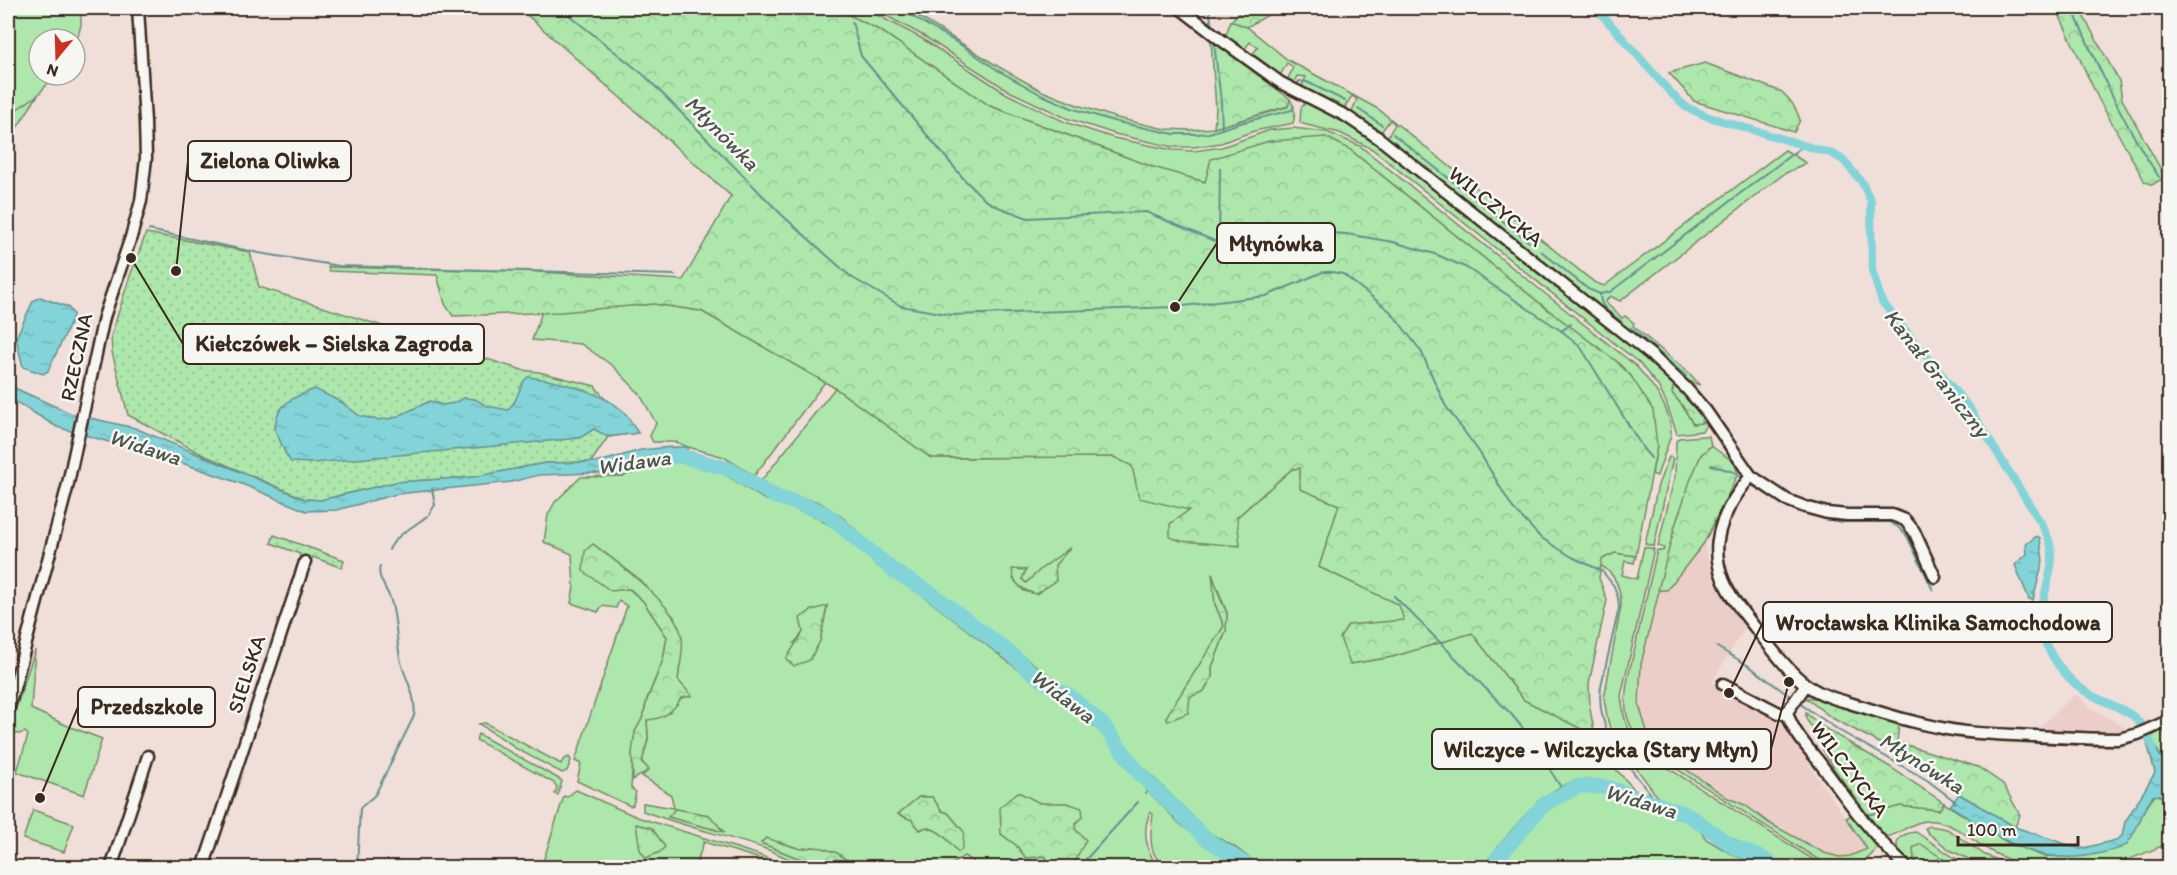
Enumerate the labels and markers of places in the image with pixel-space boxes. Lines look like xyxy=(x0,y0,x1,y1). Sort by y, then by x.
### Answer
callout: Zielona Oliwka xyxy=(188,141,351,181)
callout: Młynówka xyxy=(1217,223,1335,263)
callout: Kiełczówek – Sielska Zagroda xyxy=(183,324,484,364)
callout: Wrocławska Klinika Samochodowa xyxy=(1763,602,2112,642)
callout: Przedszkole xyxy=(78,687,215,727)
callout: Wilczyce - Wilczycka (Stary Młyn) xyxy=(1432,729,1771,769)

